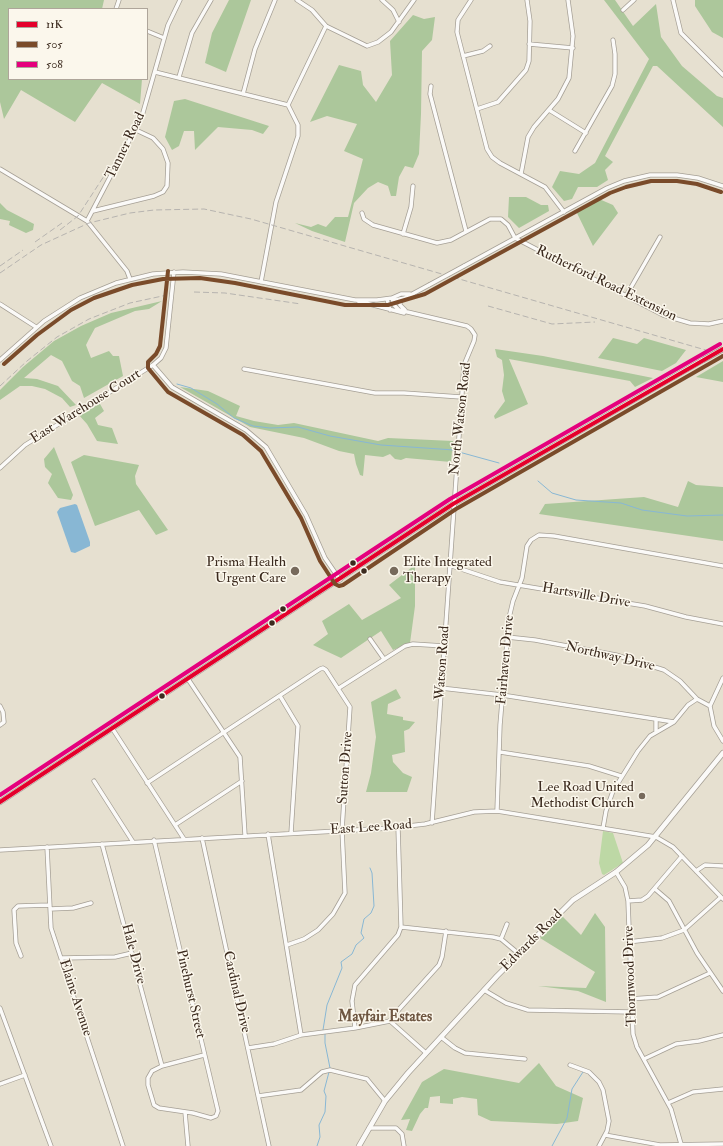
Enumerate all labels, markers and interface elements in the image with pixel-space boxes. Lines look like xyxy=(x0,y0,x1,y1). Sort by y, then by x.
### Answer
legend xyxy=(8,8,148,80)
text: 11K xyxy=(46,17,63,32)
text: 505 xyxy=(46,37,63,52)
text: 508 xyxy=(46,57,63,72)
street label: Tanner Road xyxy=(103,110,149,182)
street label: Rutherford Road Extension xyxy=(533,243,679,325)
street label: North Watson Road xyxy=(447,362,475,476)
street label: East Warehouse Court xyxy=(28,366,144,448)
place label: Prisma Health Urgent Care xyxy=(206,555,286,588)
place label: Elite Integrated Therapy xyxy=(403,555,492,588)
unlabelled marker xyxy=(348,558,358,568)
marker: Prisma Health Urgent Care xyxy=(289,565,301,577)
marker: Elite Integrated Therapy xyxy=(388,565,400,577)
unlabelled marker xyxy=(359,566,369,576)
street label: Hartsville Drive xyxy=(540,580,632,612)
unlabelled marker xyxy=(278,604,288,614)
street label: Fairhaven Drive xyxy=(494,614,518,706)
unlabelled marker xyxy=(267,618,277,628)
street label: Watson Road xyxy=(432,625,454,701)
street label: Northway Drive xyxy=(564,639,656,675)
unlabelled marker xyxy=(157,691,167,701)
street label: Sutton Drive xyxy=(335,731,357,805)
place label: Lee Road United Methodist Church xyxy=(530,780,634,812)
marker: Lee Road United Methodist Church xyxy=(637,791,647,801)
street label: East Lee Road xyxy=(329,817,413,839)
street label: Edwards Road xyxy=(498,907,566,975)
street label: Hale Drive xyxy=(117,922,149,986)
street label: Thornwood Drive xyxy=(621,925,641,1027)
street label: Pinehurst Street xyxy=(172,948,208,1040)
street label: Cardinal Drive xyxy=(218,950,254,1034)
street label: Elaine Avenue xyxy=(55,958,95,1038)
district label: Mayfair Estates xyxy=(338,1009,432,1027)

